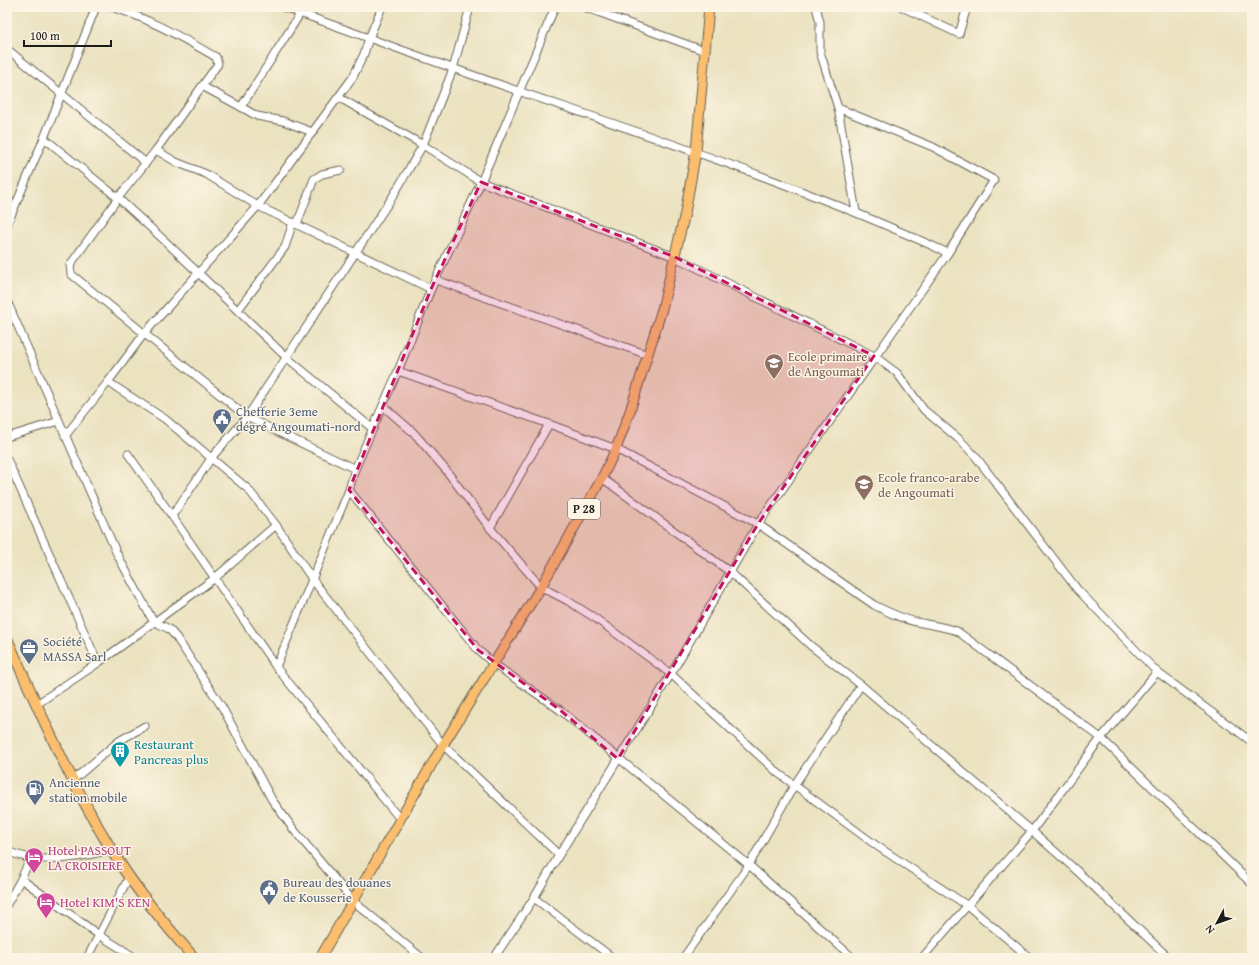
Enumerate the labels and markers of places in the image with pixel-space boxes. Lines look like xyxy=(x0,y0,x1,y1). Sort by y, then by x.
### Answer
place label: Ecole primaire de Angoumati xyxy=(788,347,867,381)
school or university icon: Ecole primaire de Angoumati xyxy=(763,352,785,380)
place label: Chefferie 3eme dégré Angoumati-nord xyxy=(236,402,361,436)
public building icon: Chefferie 3eme dégré Angoumati-nord xyxy=(211,407,233,435)
place label: Ecole franco-arabe de Angoumati xyxy=(878,468,980,502)
school or university icon: Ecole franco-arabe de Angoumati xyxy=(853,473,875,501)
place label: Société MASSA Sarl xyxy=(43,632,107,666)
office icon: Société MASSA Sarl xyxy=(18,637,40,665)
place label: Restaurant Pancreas plus xyxy=(134,735,208,769)
building icon: Restaurant Pancreas plus xyxy=(109,740,131,768)
place label: Ancienne station mobile xyxy=(49,773,127,807)
fuel station icon: Ancienne station mobile xyxy=(24,778,46,806)
place label: Hotel PASSOUT LA CROISIERE xyxy=(48,841,132,875)
hotel icon: Hotel PASSOUT LA CROISIERE xyxy=(23,846,45,874)
place label: Bureau des douanes de Kousserie xyxy=(283,873,391,907)
public building icon: Bureau des douanes de Kousserie xyxy=(258,878,280,906)
hotel icon: Hotel KIM'S KEN xyxy=(35,891,57,919)
place label: Hotel KIM'S KEN xyxy=(60,893,151,912)

